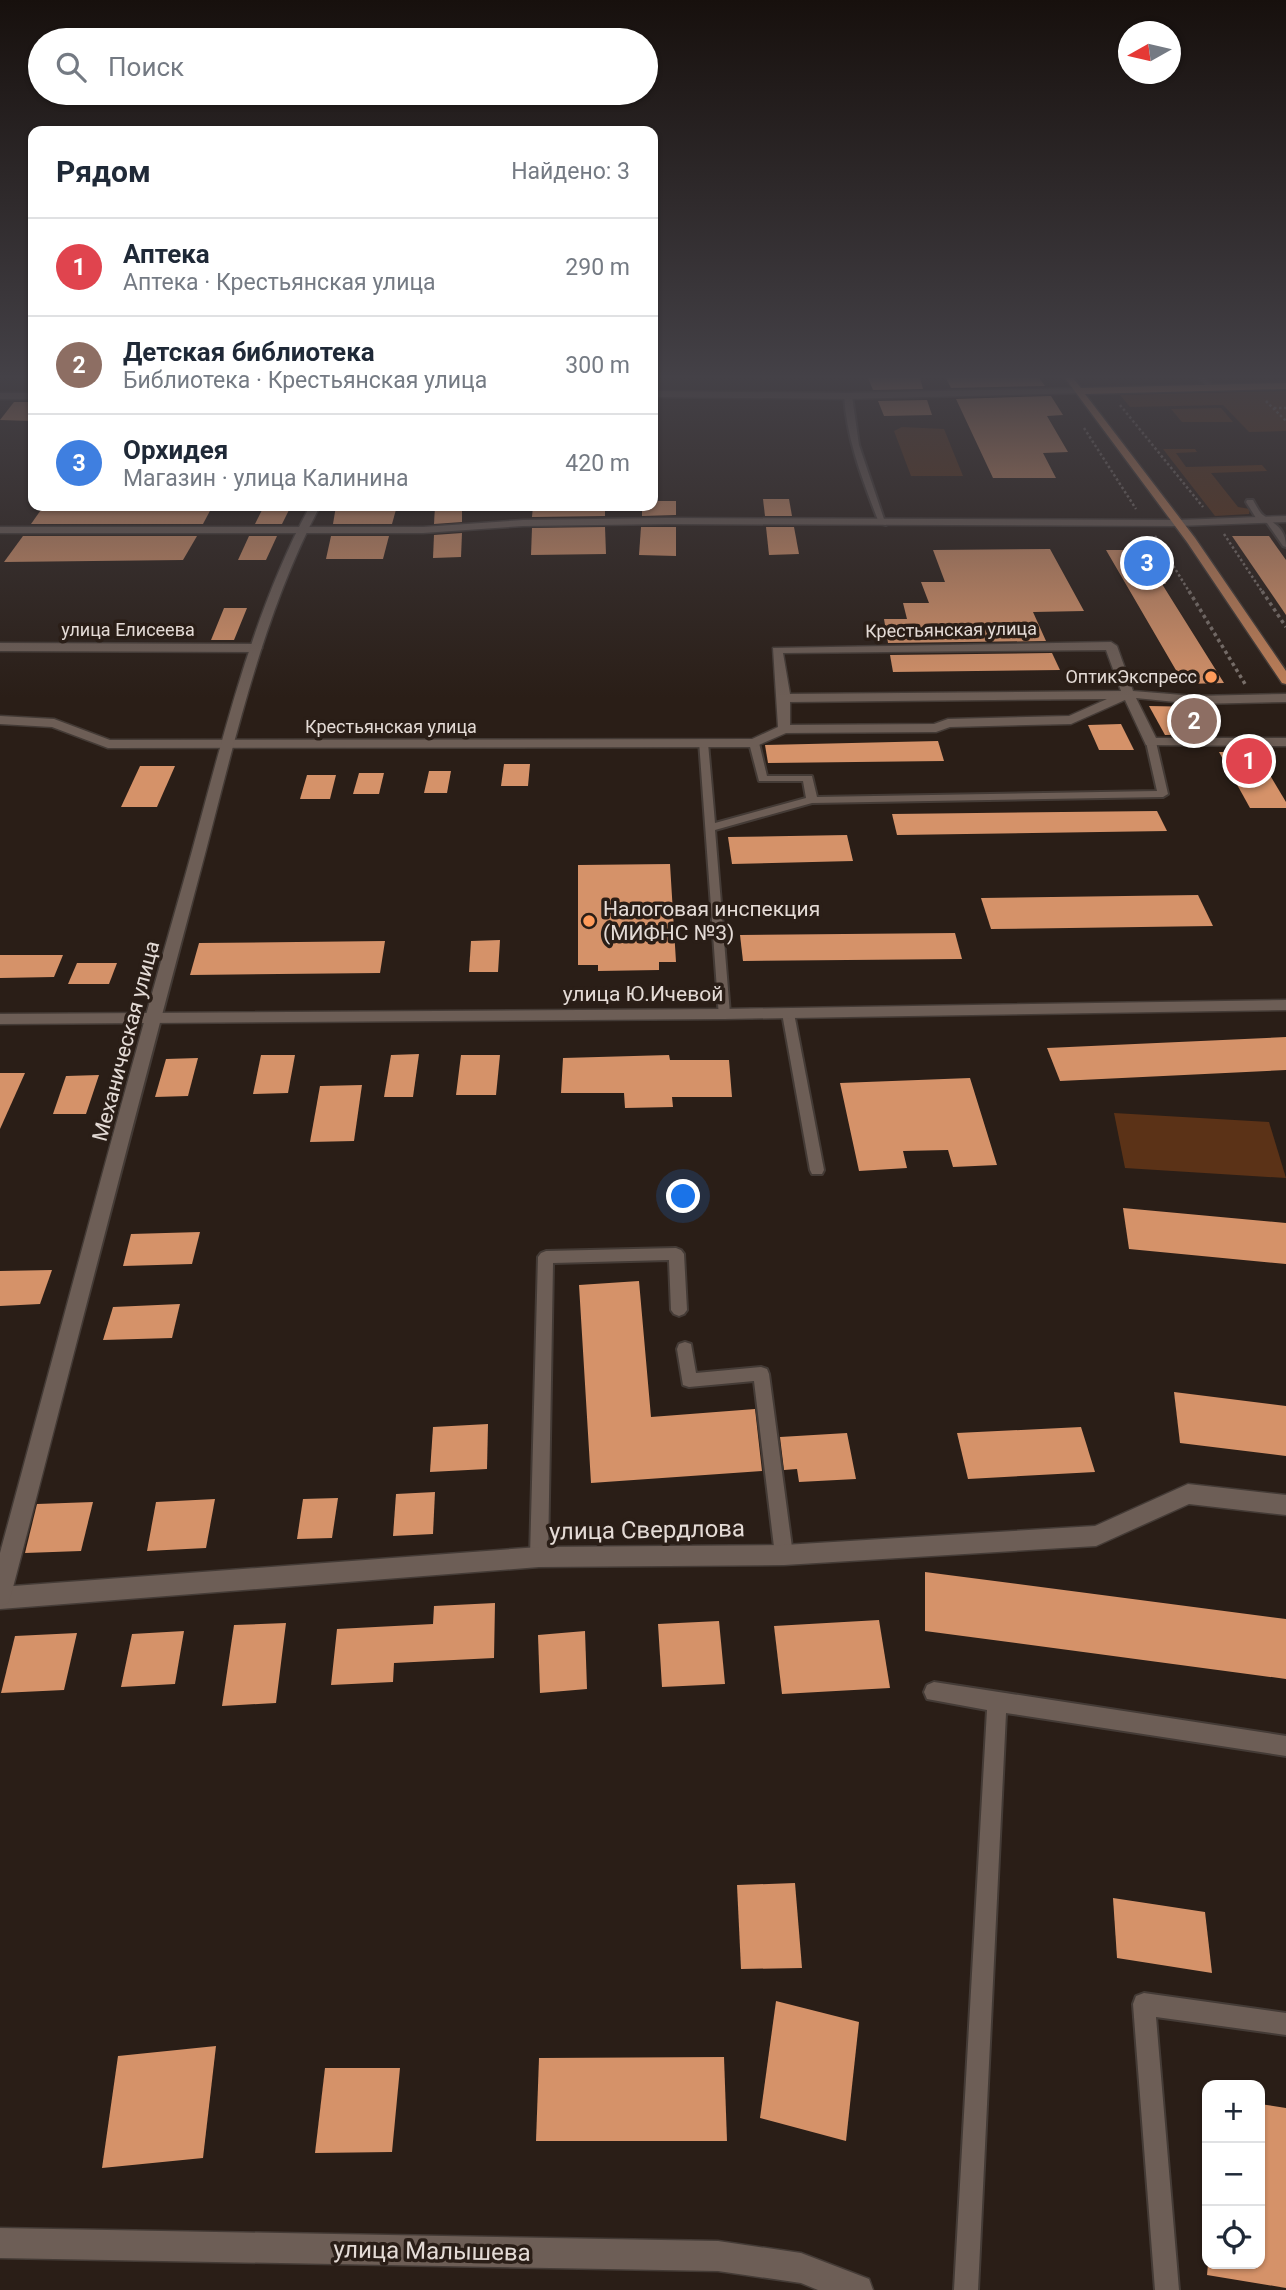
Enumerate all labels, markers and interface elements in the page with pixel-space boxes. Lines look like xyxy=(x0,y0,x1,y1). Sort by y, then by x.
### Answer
north arrow xyxy=(1118,21,1181,84)
search box xyxy=(28,28,658,105)
icon: search xyxy=(52,48,90,86)
text: Поиск xyxy=(108,52,184,82)
text: Рядом xyxy=(56,154,151,189)
text: Найдено: 3 xyxy=(511,158,630,185)
text: Аптека xyxy=(123,239,210,269)
text: 1 xyxy=(72,254,86,281)
text: 290 m xyxy=(565,254,630,281)
text: Аптека · Крестьянская улица xyxy=(123,269,436,296)
text: Детская библиотека xyxy=(123,337,375,367)
text: 2 xyxy=(72,352,86,379)
text: 300 m xyxy=(565,352,630,379)
text: Библиотека · Крестьянская улица xyxy=(123,367,487,394)
text: Орхидея xyxy=(123,435,228,465)
text: 3 xyxy=(72,450,86,477)
text: 420 m xyxy=(565,450,630,477)
text: Магазин · улица Калинина xyxy=(123,465,408,492)
pin: 3 xyxy=(1124,537,1170,589)
street label: Крестьянская улица xyxy=(865,618,1037,641)
street label: улица Елисеева xyxy=(61,619,195,640)
place label: ОптикЭкспресс xyxy=(1065,666,1197,687)
marker: ОптикЭкспресс xyxy=(1203,669,1219,685)
pin: 2 xyxy=(1171,695,1217,747)
street label: Крестьянская улица xyxy=(305,716,477,737)
pin: 1 xyxy=(1226,735,1272,787)
place label: Налоговая инспекция (МИФНС №3) xyxy=(603,897,820,945)
marker: Налоговая инспекция (МИФНС №3) xyxy=(581,913,597,929)
street label: Механическая улица xyxy=(88,938,164,1144)
street label: улица Ю.Ичевой xyxy=(563,982,723,1006)
your location xyxy=(666,1179,700,1213)
street label: улица Свердлова xyxy=(549,1514,745,1546)
map controls xyxy=(1202,2080,1265,2269)
button: + xyxy=(1202,2080,1265,2143)
button: − xyxy=(1202,2143,1265,2206)
button: locate xyxy=(1202,2206,1265,2269)
street label: улица Малышева xyxy=(333,2235,531,2267)

